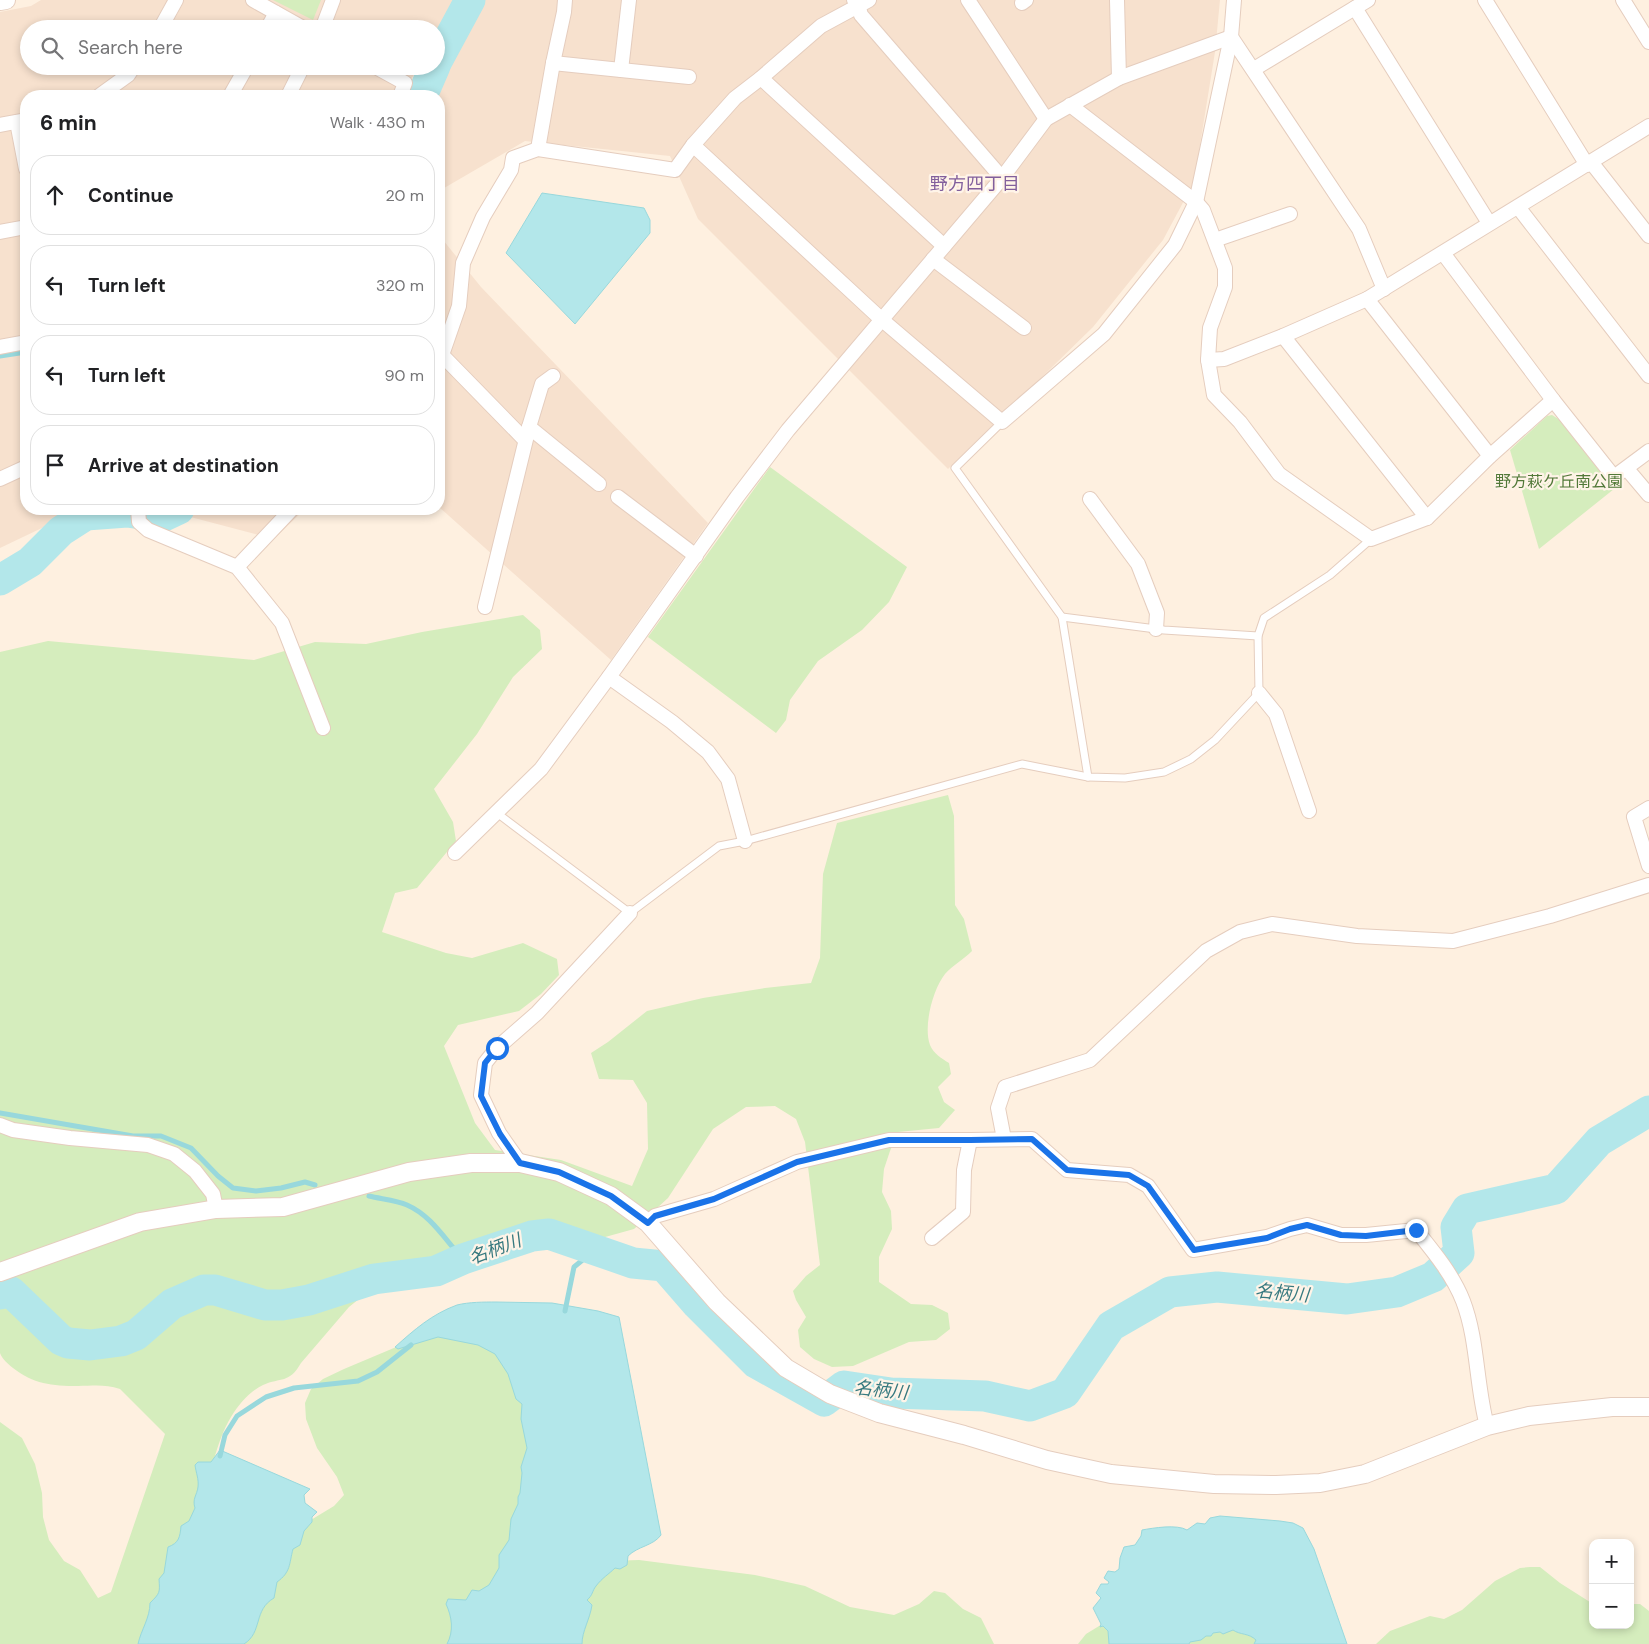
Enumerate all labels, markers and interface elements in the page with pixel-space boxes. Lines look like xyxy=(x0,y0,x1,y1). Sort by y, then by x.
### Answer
search box xyxy=(20,20,445,75)
icon: search xyxy=(38,34,66,62)
text: Search here xyxy=(78,35,183,60)
text: 6 min xyxy=(40,109,97,137)
text: Walk · 430 m xyxy=(330,112,425,133)
district label: 野方四丁目 xyxy=(930,172,1020,196)
icon: ahead xyxy=(41,181,69,209)
text: Continue xyxy=(88,183,174,208)
text: 20 m xyxy=(385,185,424,206)
icon: left xyxy=(41,271,69,299)
text: Turn left xyxy=(88,273,166,298)
text: 320 m xyxy=(376,275,424,296)
icon: left xyxy=(41,361,69,389)
text: Turn left xyxy=(88,363,166,388)
text: 90 m xyxy=(384,365,424,386)
icon: arrive xyxy=(41,451,69,479)
text: Arrive at destination xyxy=(88,453,279,478)
park label: 野方萩ケ丘南公園 xyxy=(1495,471,1623,492)
route start xyxy=(486,1037,509,1060)
route end xyxy=(1405,1219,1428,1242)
water label: 名柄川 xyxy=(465,1227,526,1270)
water label: 名柄川 xyxy=(1254,1279,1312,1307)
water label: 名柄川 xyxy=(853,1375,911,1405)
map controls xyxy=(1589,1539,1634,1629)
button: + xyxy=(1589,1539,1634,1584)
button: − xyxy=(1589,1584,1634,1629)

